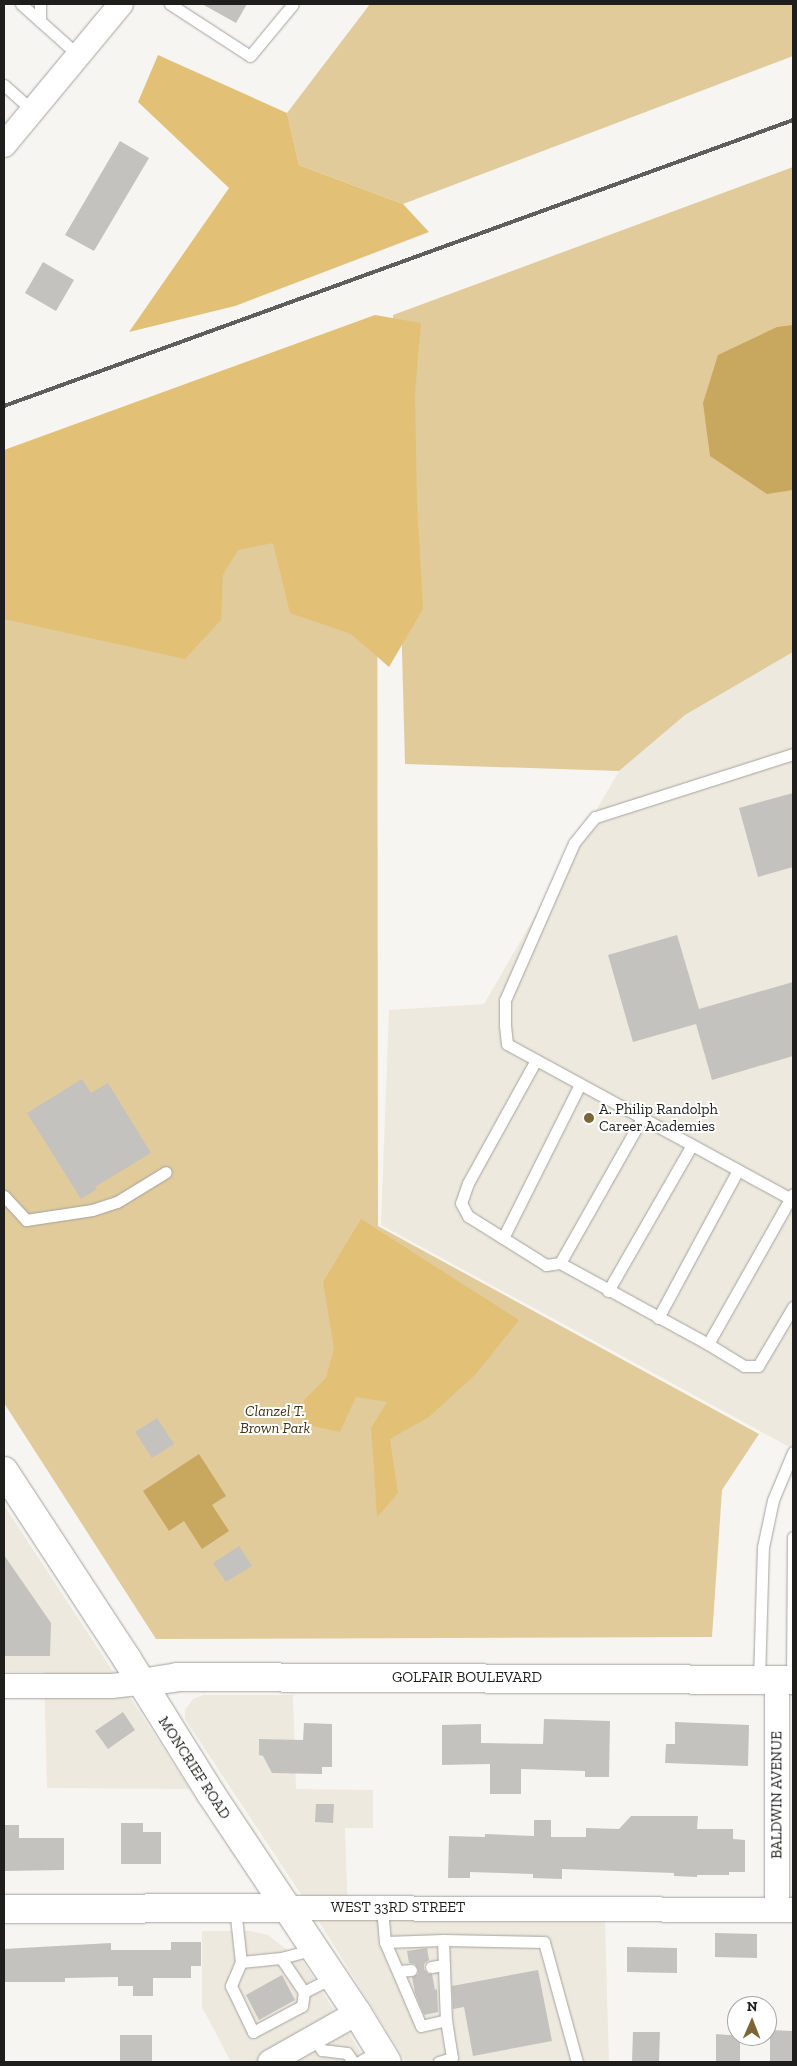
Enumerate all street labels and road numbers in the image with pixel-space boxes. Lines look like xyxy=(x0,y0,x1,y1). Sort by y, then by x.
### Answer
street label: GOLFAIR BOULEVARD xyxy=(392,1669,542,1687)
street label: MONCRIEF ROAD xyxy=(154,1713,234,1823)
street label: BALDWIN AVENUE xyxy=(768,1731,786,1859)
street label: WEST 33RD STREET xyxy=(331,1899,465,1917)

